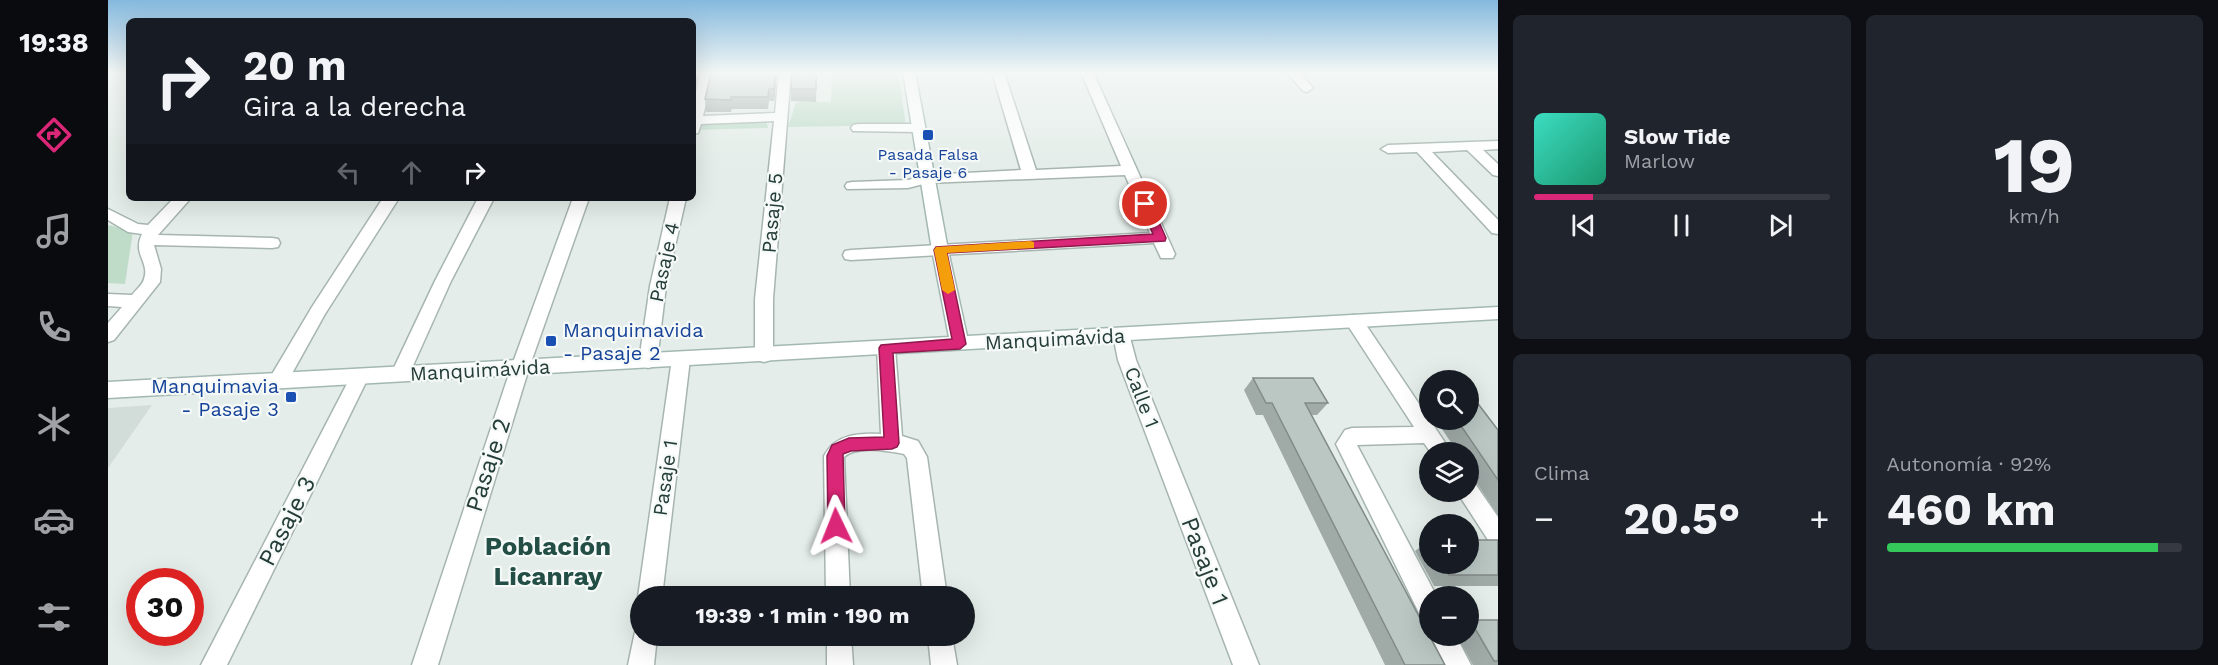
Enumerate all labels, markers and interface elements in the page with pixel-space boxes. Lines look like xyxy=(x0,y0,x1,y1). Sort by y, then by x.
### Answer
text: 19:38 xyxy=(19,27,89,59)
text: 20 m xyxy=(243,41,347,90)
icon: right xyxy=(144,42,222,120)
text: Gira a la derecha xyxy=(243,91,466,123)
icon: directions xyxy=(33,114,75,156)
text: 19 xyxy=(1993,119,2075,211)
text: Slow Tide xyxy=(1624,124,1731,149)
marker: Pasada Falsa - Pasaje 6 xyxy=(921,128,935,142)
place label: Pasada Falsa - Pasaje 6 xyxy=(878,145,978,182)
text: Marlow xyxy=(1624,149,1695,173)
icon: left xyxy=(332,156,365,189)
icon: ahead xyxy=(395,156,428,189)
icon: right xyxy=(458,156,491,189)
street label: Pasaje 5 xyxy=(757,172,787,254)
pin xyxy=(1119,178,1170,229)
icon: arrive xyxy=(1128,187,1161,220)
text: km/h xyxy=(2008,204,2060,228)
icon: previous xyxy=(1567,209,1600,242)
icon: pause xyxy=(1665,209,1698,242)
icon: next xyxy=(1764,209,1797,242)
icon: music xyxy=(33,210,75,252)
street label: Pasaje 4 xyxy=(644,220,684,304)
icon: phone xyxy=(33,306,75,348)
place label: Manquimavida - Pasaje 2 xyxy=(563,318,703,365)
street label: Manquimávida xyxy=(984,323,1126,355)
marker: Manquimavida - Pasaje 2 xyxy=(544,334,558,348)
street label: Manquimávida xyxy=(409,354,551,386)
street label: Calle 1 xyxy=(1120,363,1164,431)
map controls xyxy=(1419,370,1479,646)
button: search xyxy=(1419,370,1479,430)
place label: Manquimavia - Pasaje 3 xyxy=(151,374,279,421)
marker: Manquimavia - Pasaje 3 xyxy=(284,390,298,404)
icon: climate xyxy=(33,403,75,445)
street label: Pasaje 2 xyxy=(460,415,516,515)
street label: Pasaje 1 xyxy=(648,438,682,518)
button: layers xyxy=(1419,442,1479,502)
text: Autonomía · 92% xyxy=(1887,452,2051,476)
text: Clima xyxy=(1534,461,1590,485)
street label: Pasaje 3 xyxy=(253,471,321,571)
text: 460 km xyxy=(1887,483,2055,536)
text: 20.5° xyxy=(1623,492,1740,545)
position arrow xyxy=(804,494,868,558)
icon: car xyxy=(33,499,75,541)
text: − xyxy=(1534,499,1554,538)
text: + xyxy=(1810,499,1830,538)
street label: Pasaje 1 xyxy=(1175,513,1235,609)
button: + xyxy=(1419,514,1479,574)
district label: Población Licanray xyxy=(485,531,611,591)
speed limit sign: 30 xyxy=(126,568,204,646)
button: − xyxy=(1419,586,1479,646)
icon: filters xyxy=(33,596,75,638)
text: 19:39 · 1 min · 190 m xyxy=(696,603,909,628)

